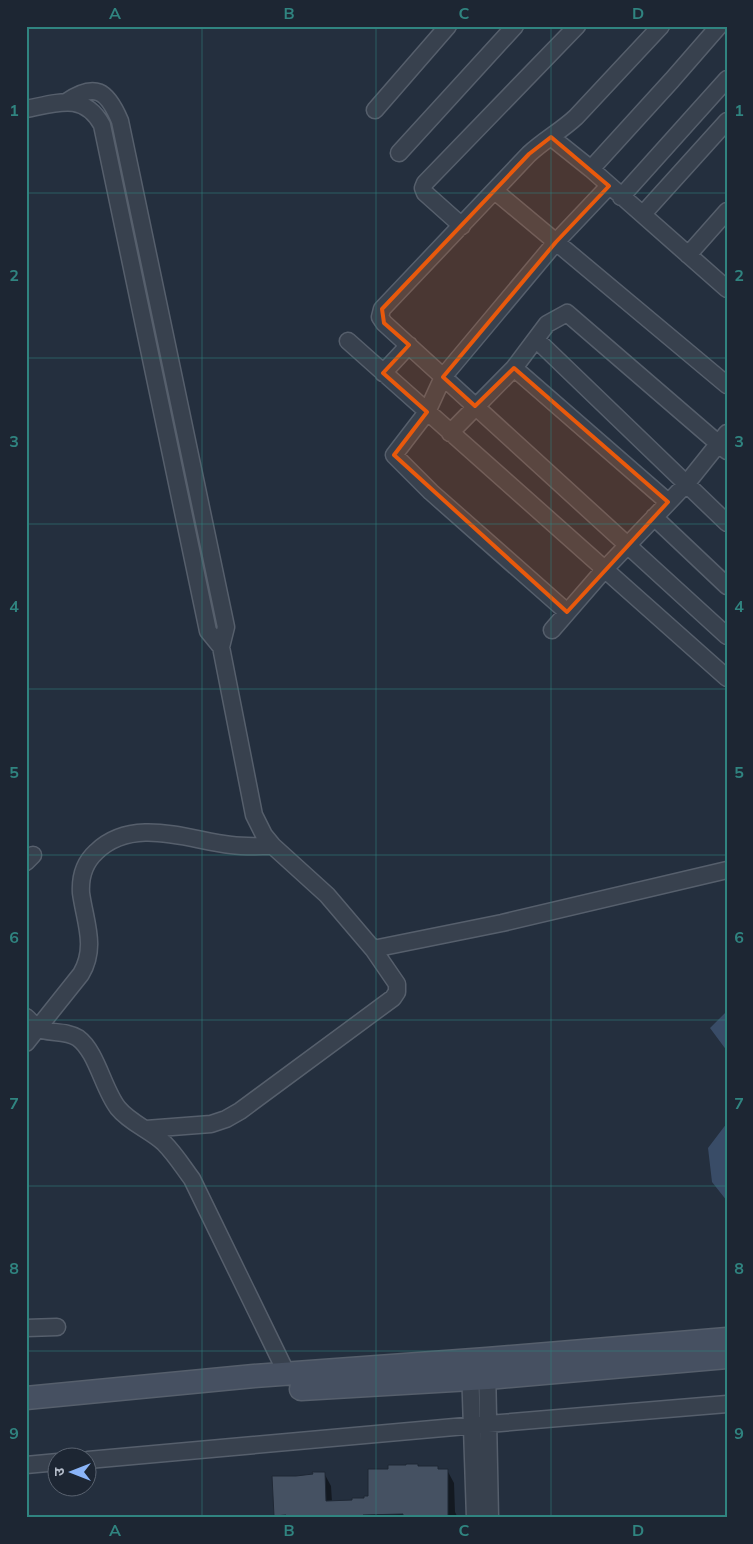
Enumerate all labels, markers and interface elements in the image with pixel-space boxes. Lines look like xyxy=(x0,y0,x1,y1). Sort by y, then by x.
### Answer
text: A xyxy=(109,3,121,23)
text: B xyxy=(283,3,295,23)
text: C xyxy=(459,3,470,23)
text: D xyxy=(632,3,644,23)
text: 1 xyxy=(9,100,19,120)
text: 1 xyxy=(734,100,744,120)
text: 2 xyxy=(9,265,19,285)
text: 2 xyxy=(734,265,744,285)
text: 3 xyxy=(9,431,19,451)
text: 3 xyxy=(734,431,744,451)
text: 4 xyxy=(9,596,19,616)
text: 4 xyxy=(734,596,744,616)
text: 5 xyxy=(9,762,19,782)
text: 5 xyxy=(734,762,744,782)
text: 6 xyxy=(9,927,19,947)
text: 6 xyxy=(734,927,744,947)
text: 7 xyxy=(9,1093,19,1113)
text: 7 xyxy=(734,1093,744,1113)
text: 8 xyxy=(9,1258,19,1278)
text: 8 xyxy=(734,1258,744,1278)
text: 9 xyxy=(9,1423,19,1443)
text: 9 xyxy=(734,1423,744,1443)
north arrow xyxy=(48,1446,98,1496)
text: उ xyxy=(50,1467,68,1476)
text: A xyxy=(109,1520,121,1540)
text: B xyxy=(283,1520,295,1540)
text: C xyxy=(459,1520,470,1540)
text: D xyxy=(632,1520,644,1540)

